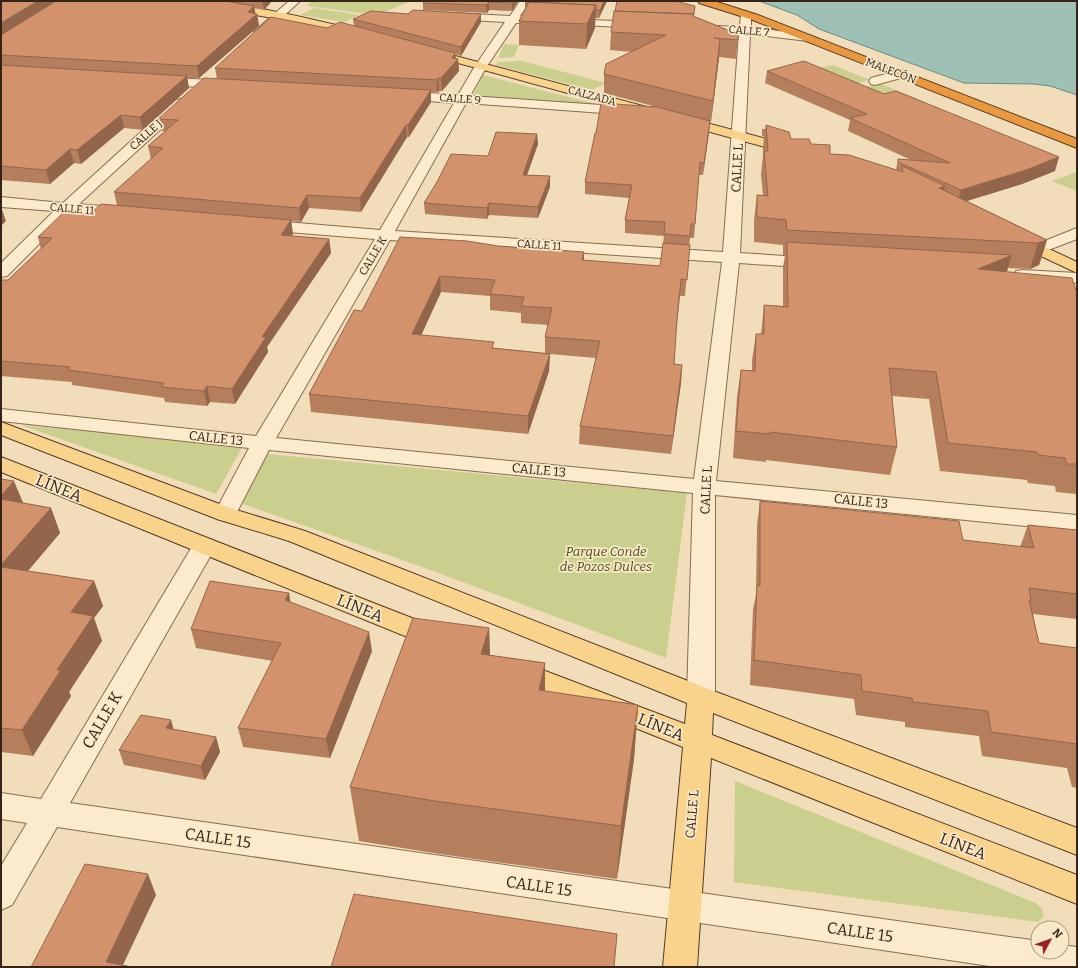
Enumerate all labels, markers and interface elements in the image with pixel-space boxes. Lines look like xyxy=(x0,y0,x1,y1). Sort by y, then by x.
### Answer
street label: CALLE 7 xyxy=(728,23,770,39)
street label: MALECÓN xyxy=(864,54,919,87)
street label: CALZADA xyxy=(566,83,618,109)
street label: CALLE 9 xyxy=(439,91,481,107)
street label: CALLE J xyxy=(127,117,165,153)
street label: CALLE L xyxy=(728,143,746,193)
street label: CALLE 11 xyxy=(49,201,95,217)
street label: CALLE K xyxy=(356,234,390,278)
street label: CALLE 11 xyxy=(516,237,562,253)
street label: CALLE 13 xyxy=(188,428,244,448)
street label: CALLE 13 xyxy=(511,460,567,480)
street label: CALLE L xyxy=(697,465,715,515)
street label: LÍNEA xyxy=(33,469,86,506)
street label: CALLE 13 xyxy=(833,491,889,511)
park label: Parque Conde de Pozos Dulces xyxy=(560,544,652,574)
street label: LÍNEA xyxy=(334,589,387,626)
street label: CALLE K xyxy=(78,687,126,752)
street label: LÍNEA xyxy=(635,708,688,745)
street label: CALLE L xyxy=(682,789,702,839)
street label: CALLE 15 xyxy=(184,824,252,852)
street label: LÍNEA xyxy=(937,828,990,864)
street label: CALLE 15 xyxy=(505,872,573,900)
street label: CALLE 15 xyxy=(826,918,894,946)
north arrow xyxy=(1030,920,1070,960)
text: N xyxy=(1049,926,1065,942)

